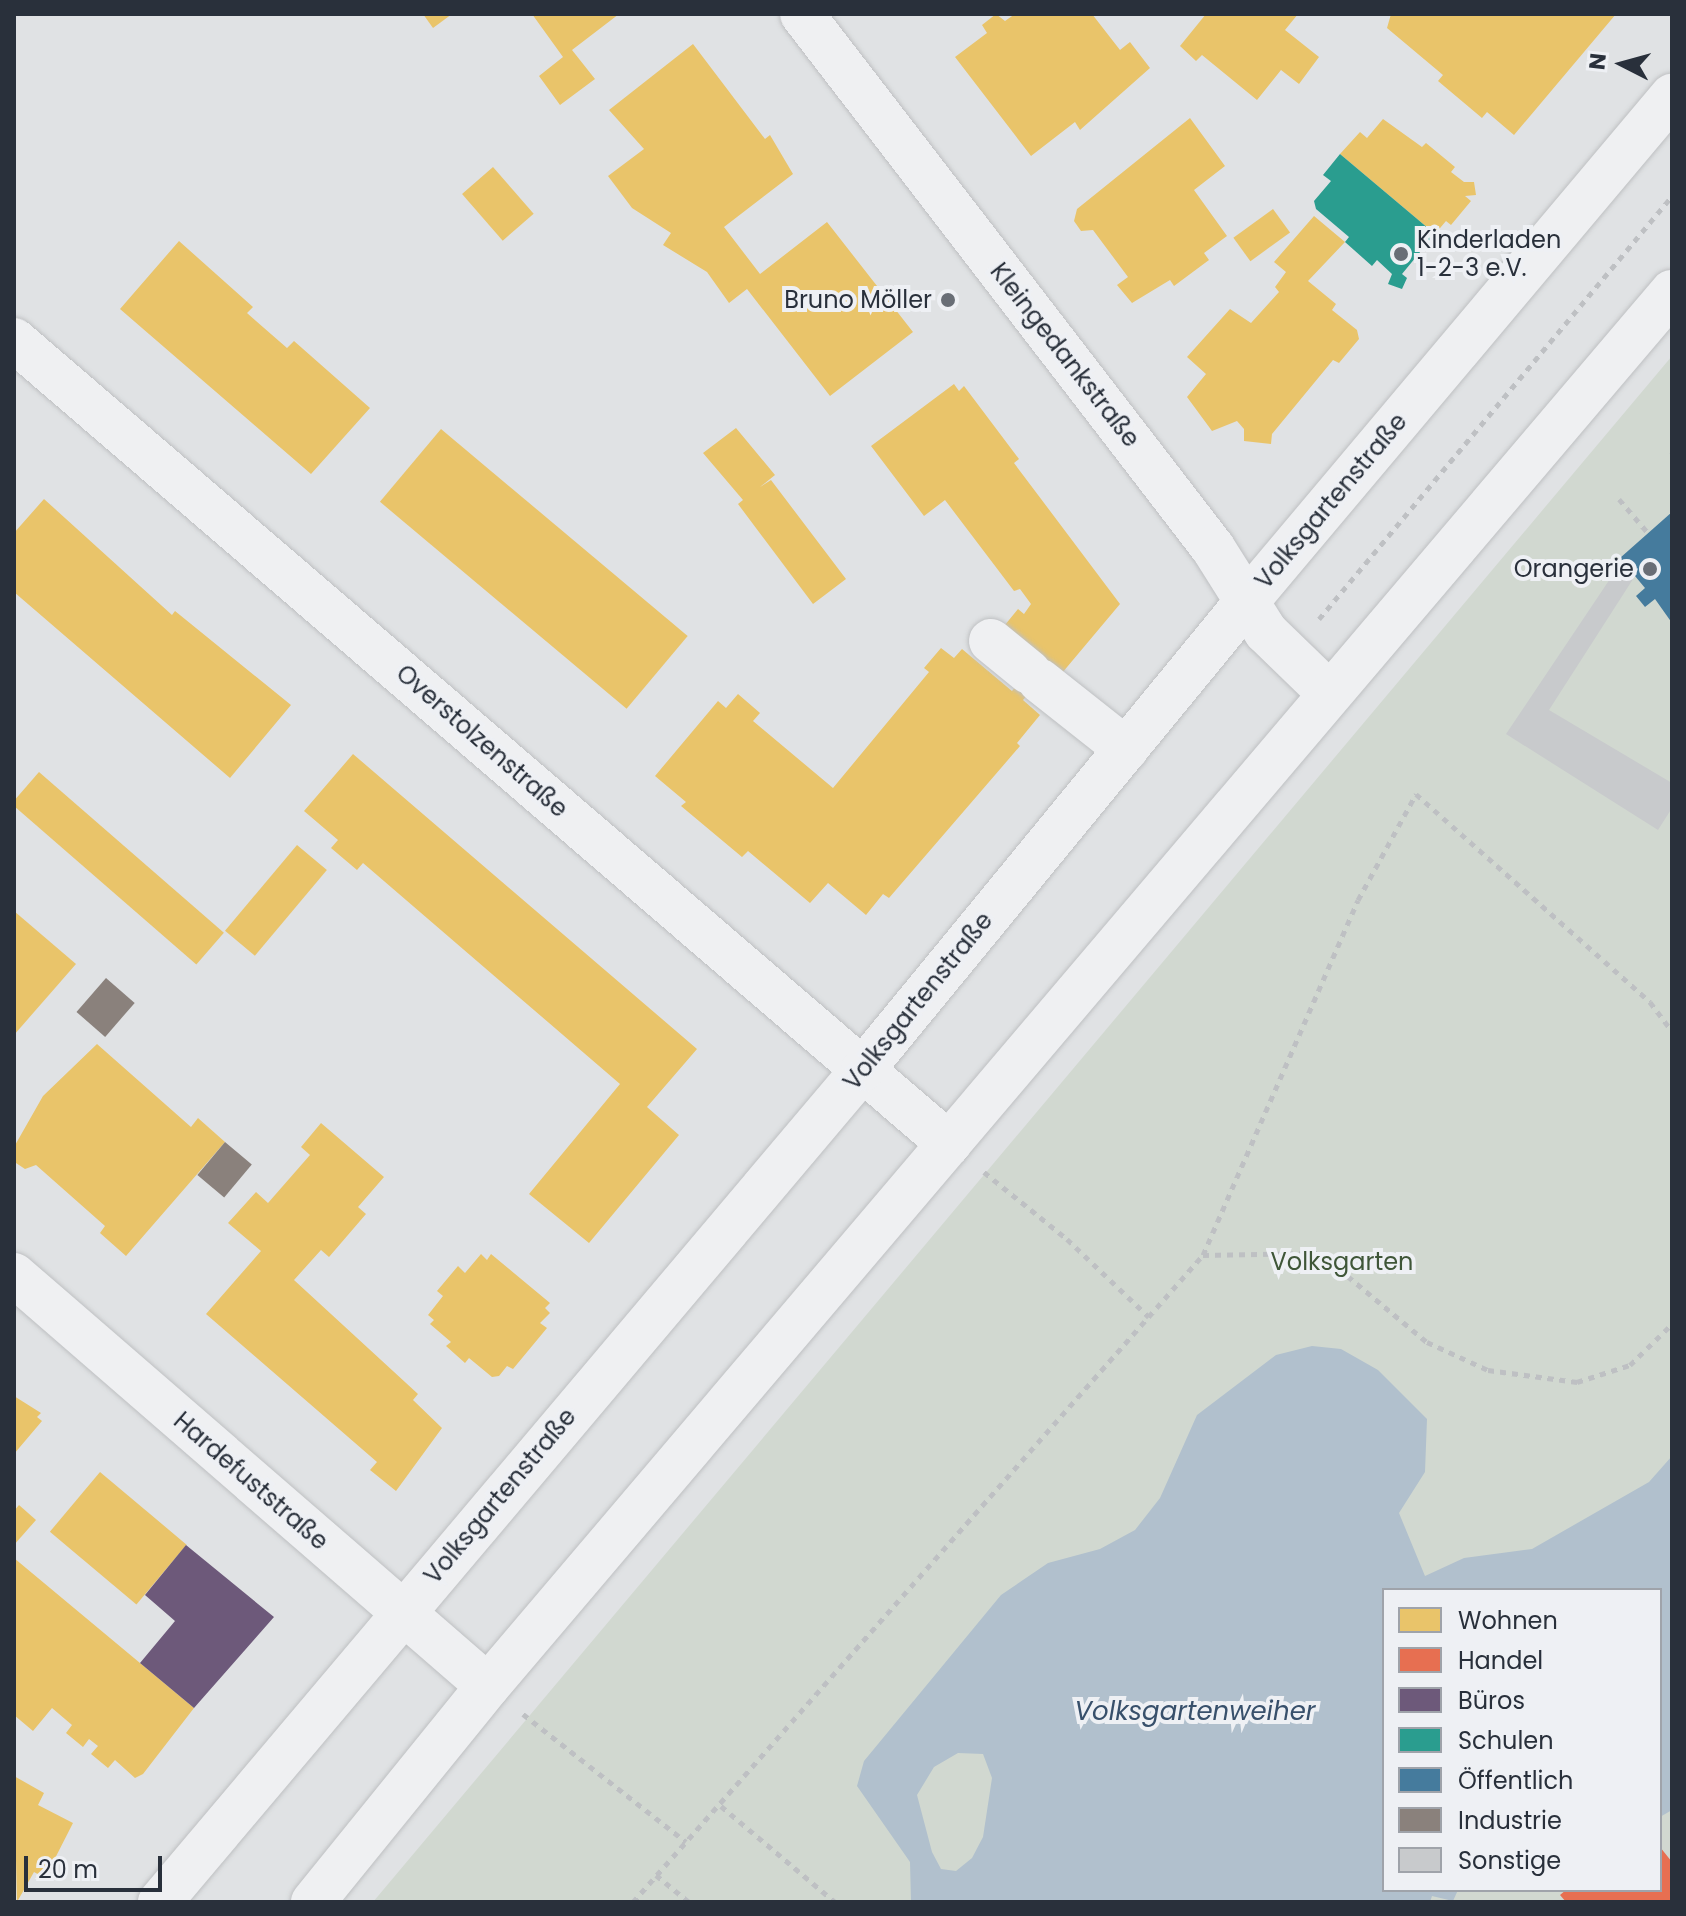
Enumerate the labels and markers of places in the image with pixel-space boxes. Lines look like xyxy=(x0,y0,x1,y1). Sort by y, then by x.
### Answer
place label: Kinderladen 1-2-3 e.V. xyxy=(1417,226,1561,282)
marker: Kinderladen 1-2-3 e.V. xyxy=(1392,245,1410,263)
place label: Bruno Möller xyxy=(784,286,932,314)
marker: Bruno Möller xyxy=(939,291,957,309)
place label: Orangerie xyxy=(1514,555,1634,583)
marker: Orangerie xyxy=(1641,560,1659,578)

